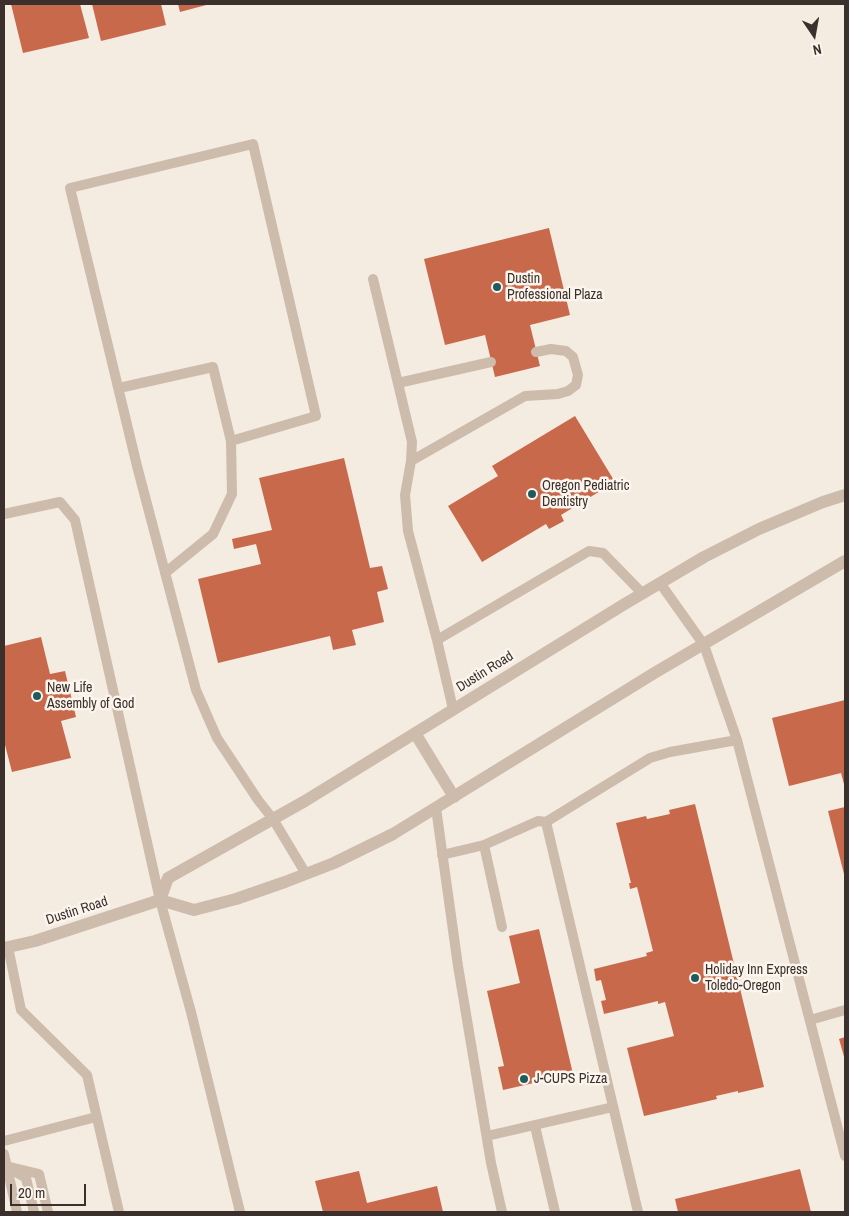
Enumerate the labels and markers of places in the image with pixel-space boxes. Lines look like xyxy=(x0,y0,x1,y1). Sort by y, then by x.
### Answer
place label: Dustin Professional Plaza xyxy=(507,271,603,304)
marker: Dustin Professional Plaza xyxy=(491,281,503,293)
place label: Oregon Pediatric Dentistry xyxy=(542,478,629,511)
marker: Oregon Pediatric Dentistry xyxy=(526,488,538,500)
place label: New Life Assembly of God xyxy=(47,680,134,712)
marker: New Life Assembly of God xyxy=(31,690,43,702)
place label: Holiday Inn Express Toledo-Oregon xyxy=(705,962,808,994)
marker: Holiday Inn Express Toledo-Oregon xyxy=(689,972,701,984)
place label: J-CUPS Pizza xyxy=(534,1071,607,1087)
marker: J-CUPS Pizza xyxy=(518,1073,530,1085)

